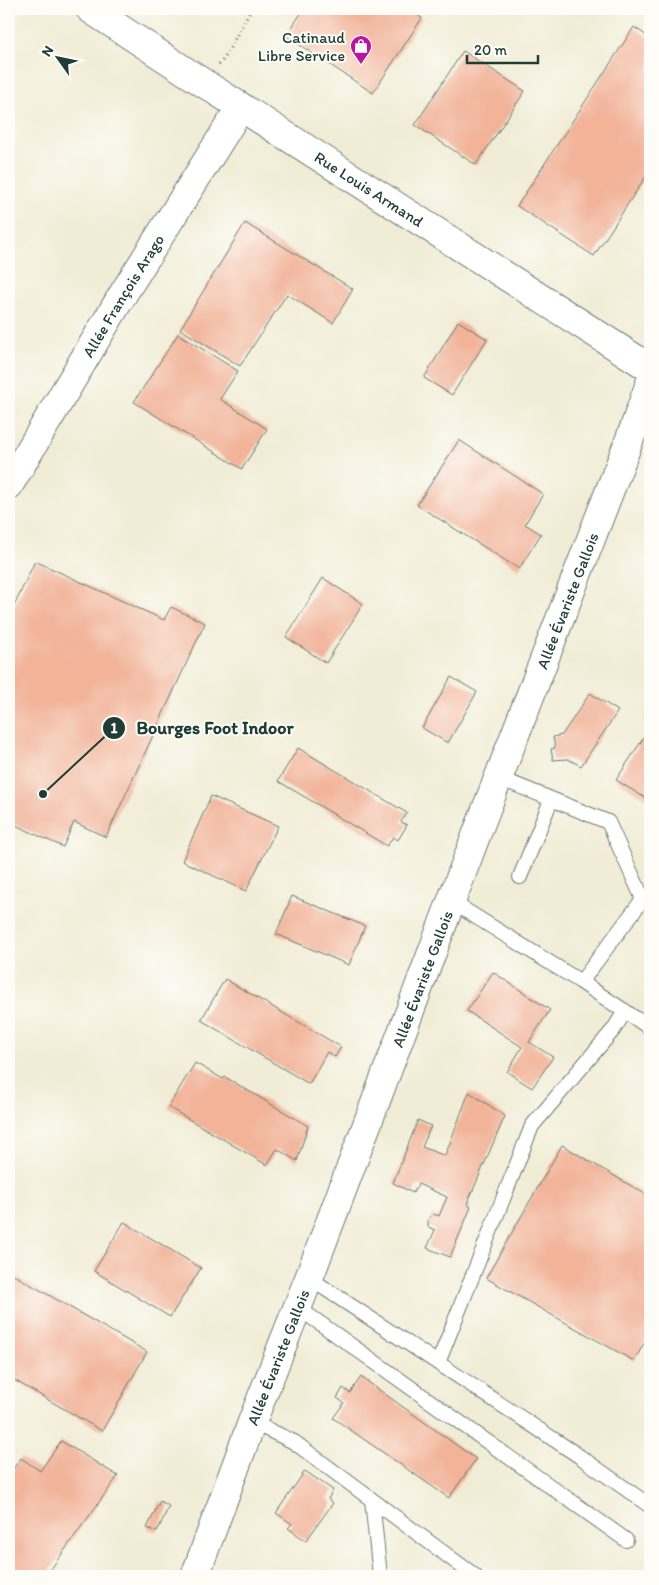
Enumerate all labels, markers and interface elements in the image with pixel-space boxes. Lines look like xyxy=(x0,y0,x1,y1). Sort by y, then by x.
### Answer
place label: Catinaud Libre Service xyxy=(258,28,345,65)
north arrow xyxy=(32,32,82,82)
scale bar xyxy=(467,32,538,64)
shop icon: Catinaud Libre Service xyxy=(349,34,373,65)
text: 20 m xyxy=(474,41,508,59)
text: N xyxy=(38,43,57,60)
street label: Rue Louis Armand xyxy=(311,147,427,231)
street label: Allée François Arago xyxy=(78,231,168,361)
street label: Allée Évariste Gallois xyxy=(533,530,603,672)
callout: Bourges Foot Indoor xyxy=(102,711,304,744)
text: Bourges Foot Indoor xyxy=(136,717,294,739)
text: 1 xyxy=(111,719,118,737)
street label: Allée Évariste Gallois xyxy=(388,908,457,1050)
street label: Allée Évariste Gallois xyxy=(243,1287,314,1428)

